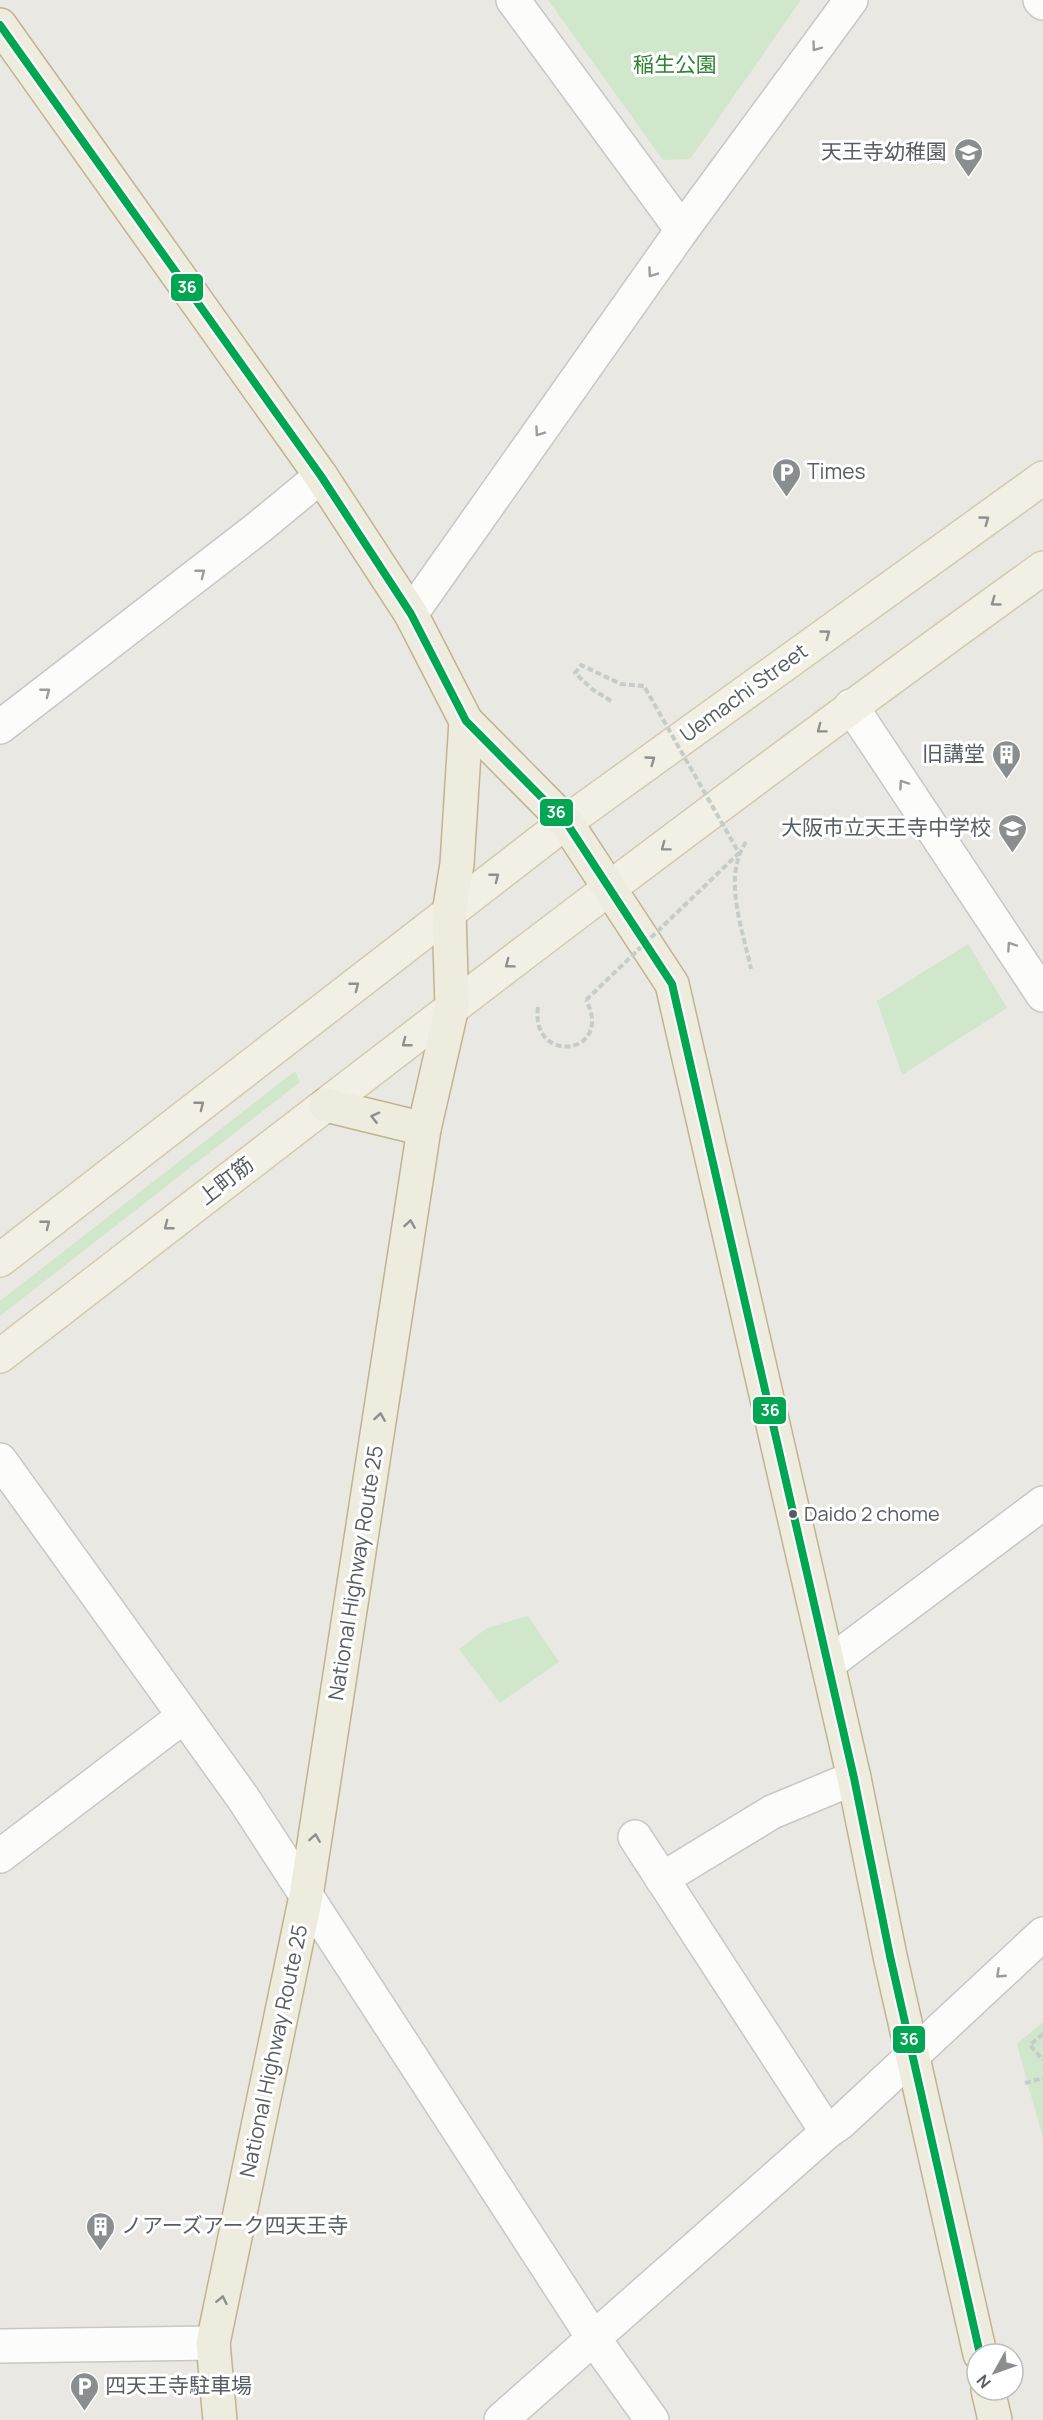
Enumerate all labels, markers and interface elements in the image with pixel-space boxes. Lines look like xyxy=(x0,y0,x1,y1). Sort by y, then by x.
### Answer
one-way arrow xyxy=(812,41,823,52)
park label: 稲生公園 xyxy=(633,50,717,78)
school or university icon: 天王寺幼稚園 xyxy=(952,136,984,178)
place label: 天王寺幼稚園 xyxy=(821,137,947,165)
one-way arrow xyxy=(648,266,659,277)
line badge: 36 xyxy=(170,273,204,302)
text: 36 xyxy=(177,276,197,298)
one-way arrow xyxy=(535,425,546,436)
parking icon: Times xyxy=(770,456,802,498)
place label: Times xyxy=(807,457,865,485)
one-way arrow xyxy=(978,516,989,527)
one-way arrow xyxy=(194,569,205,580)
one-way arrow xyxy=(991,595,1002,606)
one-way arrow xyxy=(820,630,831,641)
street label: Uemachi Street xyxy=(674,636,813,748)
one-way arrow xyxy=(40,688,51,699)
one-way arrow xyxy=(816,722,827,733)
building icon: 旧講堂 xyxy=(990,738,1022,780)
place label: 旧講堂 xyxy=(922,739,985,767)
one-way arrow xyxy=(645,756,656,767)
one-way arrow xyxy=(899,780,910,791)
line badge: 36 xyxy=(539,798,574,827)
text: 36 xyxy=(546,801,566,823)
school or university icon: 大阪市立天王寺中学校 xyxy=(996,812,1028,854)
place label: 大阪市立天王寺中学校 xyxy=(781,813,991,841)
one-way arrow xyxy=(661,840,672,851)
one-way arrow xyxy=(488,873,499,884)
one-way arrow xyxy=(1007,942,1018,953)
one-way arrow xyxy=(505,957,516,968)
one-way arrow xyxy=(348,982,359,993)
one-way arrow xyxy=(401,1035,412,1046)
one-way arrow xyxy=(194,1101,205,1112)
one-way arrow xyxy=(370,1112,380,1125)
street label: 上町筋 xyxy=(192,1150,259,1211)
one-way arrow xyxy=(164,1219,175,1230)
one-way arrow xyxy=(403,1219,415,1229)
one-way arrow xyxy=(40,1221,51,1232)
line badge: 36 xyxy=(752,1396,787,1425)
text: 36 xyxy=(760,1399,780,1421)
one-way arrow xyxy=(374,1412,386,1421)
street label: National Highway Route 25 xyxy=(321,1443,389,1702)
place label: Daido 2 chome xyxy=(804,1500,940,1527)
marker: Daido 2 chome xyxy=(787,1508,799,1520)
one-way arrow xyxy=(309,1833,321,1842)
street label: National Highway Route 25 xyxy=(233,1922,314,2180)
one-way arrow xyxy=(996,1967,1007,1978)
line badge: 36 xyxy=(892,2025,926,2054)
text: 36 xyxy=(899,2028,919,2050)
building icon: ノアーズアーク四天王寺 xyxy=(84,2210,116,2252)
place label: ノアーズアーク四天王寺 xyxy=(121,2211,348,2239)
one-way arrow xyxy=(215,2295,228,2305)
north arrow xyxy=(965,2342,1025,2402)
parking icon: 四天王寺駐車場 xyxy=(68,2370,100,2412)
text: N xyxy=(971,2370,996,2393)
place label: 四天王寺駐車場 xyxy=(105,2371,252,2399)

